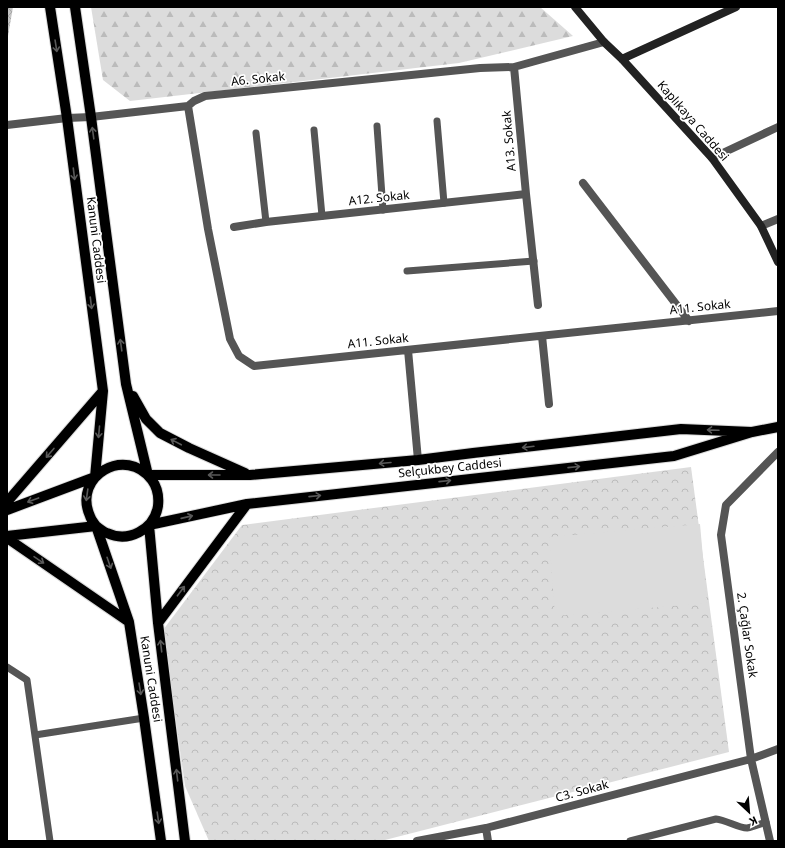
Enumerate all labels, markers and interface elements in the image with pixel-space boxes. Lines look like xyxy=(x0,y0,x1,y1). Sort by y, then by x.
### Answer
one-way arrow xyxy=(52,39,60,52)
street label: A6. Sokak xyxy=(230,67,286,90)
street label: Kaplıkaya Caddesi xyxy=(654,77,733,165)
street label: A13. Sokak xyxy=(497,109,520,172)
one-way arrow xyxy=(89,127,97,140)
one-way arrow xyxy=(71,167,78,180)
street label: A12. Sokak xyxy=(348,186,411,209)
street label: Kanuni Caddesi xyxy=(83,196,110,284)
street label: A11. Sokak xyxy=(669,295,732,318)
one-way arrow xyxy=(87,296,95,309)
street label: A11. Sokak xyxy=(347,329,410,352)
one-way arrow xyxy=(117,339,125,352)
one-way arrow xyxy=(95,425,103,438)
one-way arrow xyxy=(707,427,720,434)
one-way arrow xyxy=(170,437,182,445)
one-way arrow xyxy=(522,443,535,451)
one-way arrow xyxy=(45,447,54,458)
street label: Selçukbey Caddesi xyxy=(397,454,502,481)
one-way arrow xyxy=(379,460,392,467)
one-way arrow xyxy=(567,463,580,471)
one-way arrow xyxy=(208,471,221,479)
one-way arrow xyxy=(438,478,451,485)
one-way arrow xyxy=(83,489,91,502)
one-way arrow xyxy=(308,492,321,500)
one-way arrow xyxy=(26,497,39,504)
one-way arrow xyxy=(180,512,193,520)
one-way arrow xyxy=(33,556,44,564)
one-way arrow xyxy=(106,557,113,570)
one-way arrow xyxy=(177,586,186,597)
street label: 2. Çağlar Sokak xyxy=(733,591,762,679)
street label: Kanuni Caddesi xyxy=(136,634,167,723)
one-way arrow xyxy=(157,639,165,652)
one-way arrow xyxy=(136,682,144,695)
one-way arrow xyxy=(173,768,181,781)
street label: C3. Sokak xyxy=(554,775,611,806)
north arrow xyxy=(729,792,769,832)
one-way arrow xyxy=(154,811,162,824)
text: K xyxy=(746,813,760,830)

